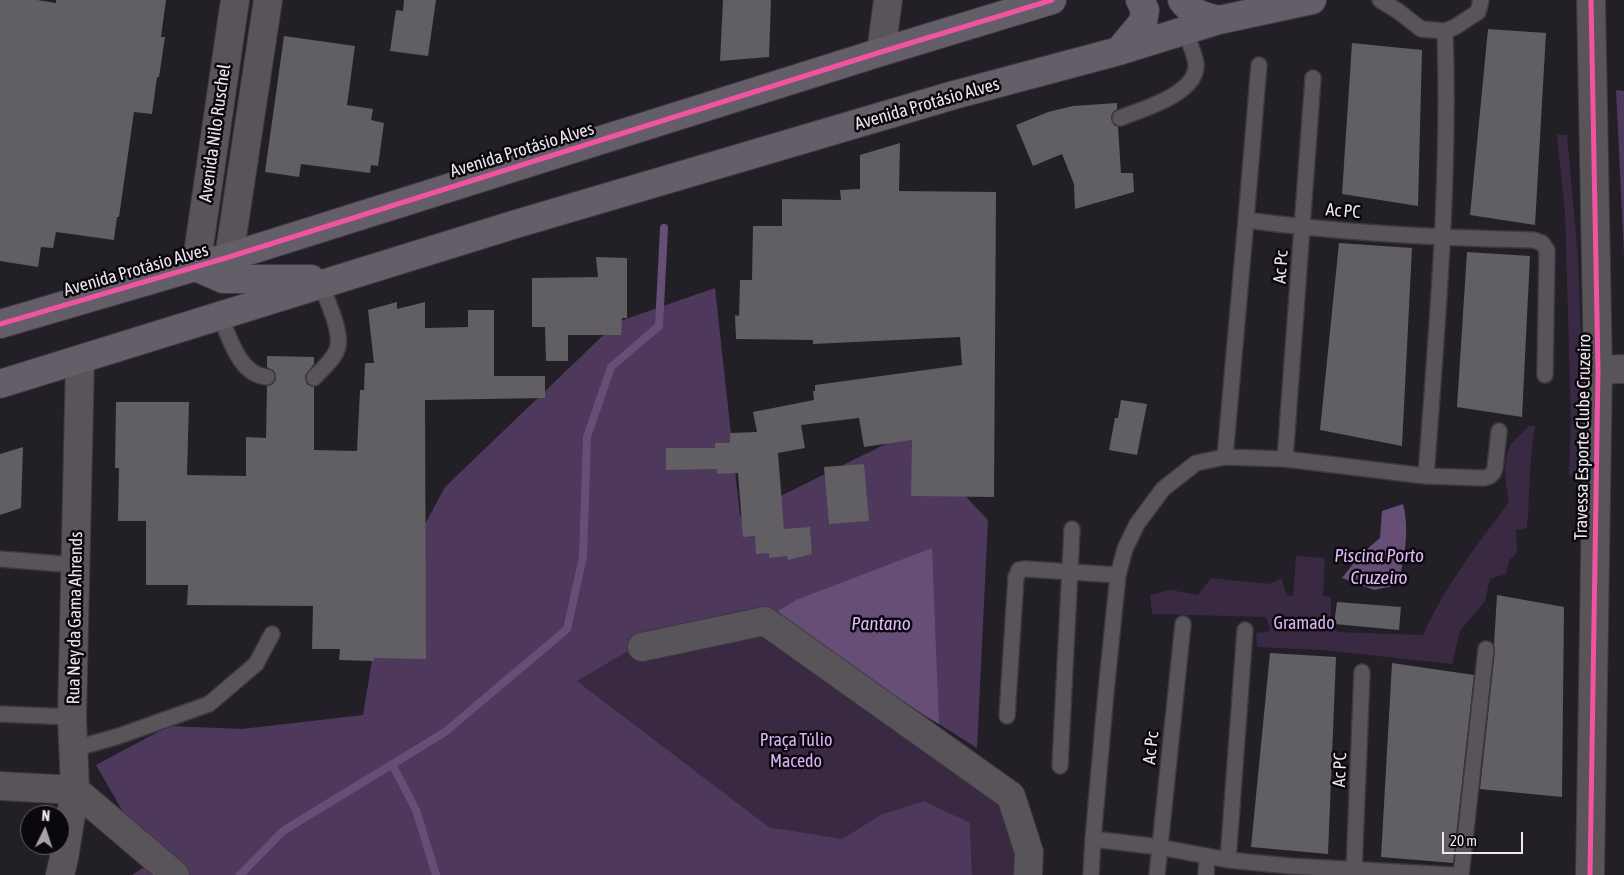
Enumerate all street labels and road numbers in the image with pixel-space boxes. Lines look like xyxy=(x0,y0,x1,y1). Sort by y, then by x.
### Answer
street label: Avenida Nilo Ruschel xyxy=(195,63,235,203)
street label: Avenida Protásio Alves xyxy=(852,73,1002,135)
street label: Avenida Protásio Alves xyxy=(448,118,596,182)
street label: Ac PC xyxy=(1325,199,1361,223)
street label: Avenida Protásio Alves xyxy=(61,239,211,301)
street label: Ac Pc xyxy=(1269,250,1293,284)
street label: Travessa Esporte Clube Cruzeiro xyxy=(1570,334,1596,540)
street label: Rua Ney da Gama Ahrends xyxy=(63,531,87,705)
street label: Ac Pc xyxy=(1139,730,1163,766)
street label: Ac PC xyxy=(1329,752,1351,788)

